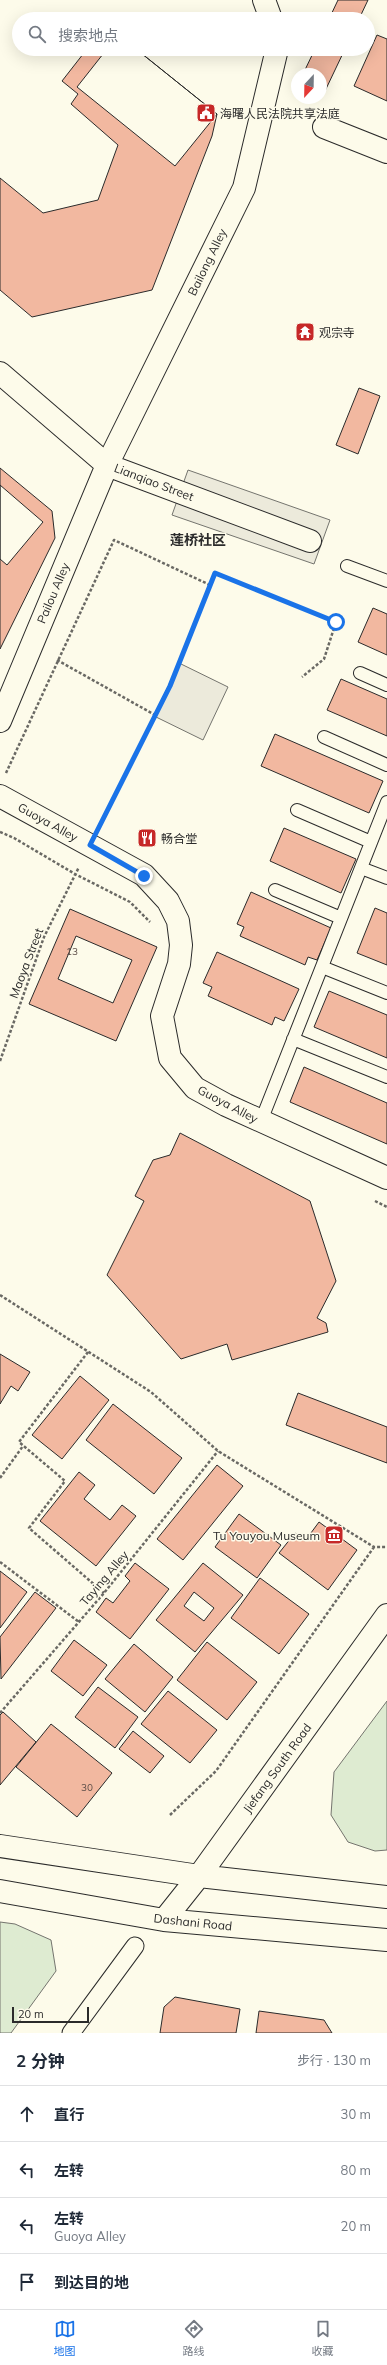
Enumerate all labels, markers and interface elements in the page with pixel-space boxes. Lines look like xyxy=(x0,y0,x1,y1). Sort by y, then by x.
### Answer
search box xyxy=(12,12,375,56)
icon: search xyxy=(26,23,48,45)
text: 搜索地点 xyxy=(58,26,118,45)
north arrow xyxy=(291,68,327,104)
public building icon: 海曙人民法院共享法庭 xyxy=(195,102,217,124)
place label: 海曙人民法院共享法庭 xyxy=(220,106,340,121)
street label: Bailong Alley xyxy=(184,225,230,298)
temple icon: 观宗寺 xyxy=(294,321,316,343)
place label: 观宗寺 xyxy=(319,325,355,340)
street label: Lianqiao Street xyxy=(112,460,196,504)
district label: 莲桥社区 xyxy=(170,531,226,549)
street label: Pailou Alley xyxy=(33,560,73,626)
route start xyxy=(327,613,345,631)
street label: Guoya Alley xyxy=(15,799,81,845)
restaurant icon: 畅合堂 xyxy=(136,827,158,849)
place label: 畅合堂 xyxy=(161,831,197,846)
route end xyxy=(135,867,153,885)
street label: Maoya Street xyxy=(6,926,46,1000)
house number: 13 xyxy=(66,945,78,958)
street label: Guoya Alley xyxy=(195,1082,261,1127)
museum icon: Tu Youyou Museum xyxy=(323,1524,345,1546)
place label: Tu Youyou Museum xyxy=(213,1528,320,1543)
street label: Taying Alley xyxy=(77,1547,132,1609)
street label: Jiefang South Road xyxy=(239,1720,315,1816)
house number: 30 xyxy=(81,1781,93,1794)
street label: Dashani Road xyxy=(153,1910,233,1934)
scale bar xyxy=(12,2005,89,2024)
text: 20 m xyxy=(18,2007,44,2021)
text: 2 分钟 xyxy=(16,2050,65,2071)
text: 步行 · 130 m xyxy=(297,2052,371,2068)
icon: ahead xyxy=(16,2103,38,2125)
text: 直行 xyxy=(54,2105,84,2124)
text: 30 m xyxy=(341,2106,371,2122)
icon: left xyxy=(16,2159,38,2181)
text: 左转 xyxy=(54,2161,84,2180)
text: 80 m xyxy=(341,2162,371,2178)
text: 左转 xyxy=(54,2209,84,2228)
icon: left xyxy=(16,2215,38,2237)
text: 20 m xyxy=(341,2218,371,2234)
text: Guoya Alley xyxy=(54,2228,126,2244)
icon: arrive xyxy=(16,2271,38,2293)
text: 到达目的地 xyxy=(54,2273,129,2292)
tab: 地图 xyxy=(54,2318,76,2358)
tab: 路线 xyxy=(183,2318,205,2358)
tab: 收藏 xyxy=(312,2318,334,2358)

